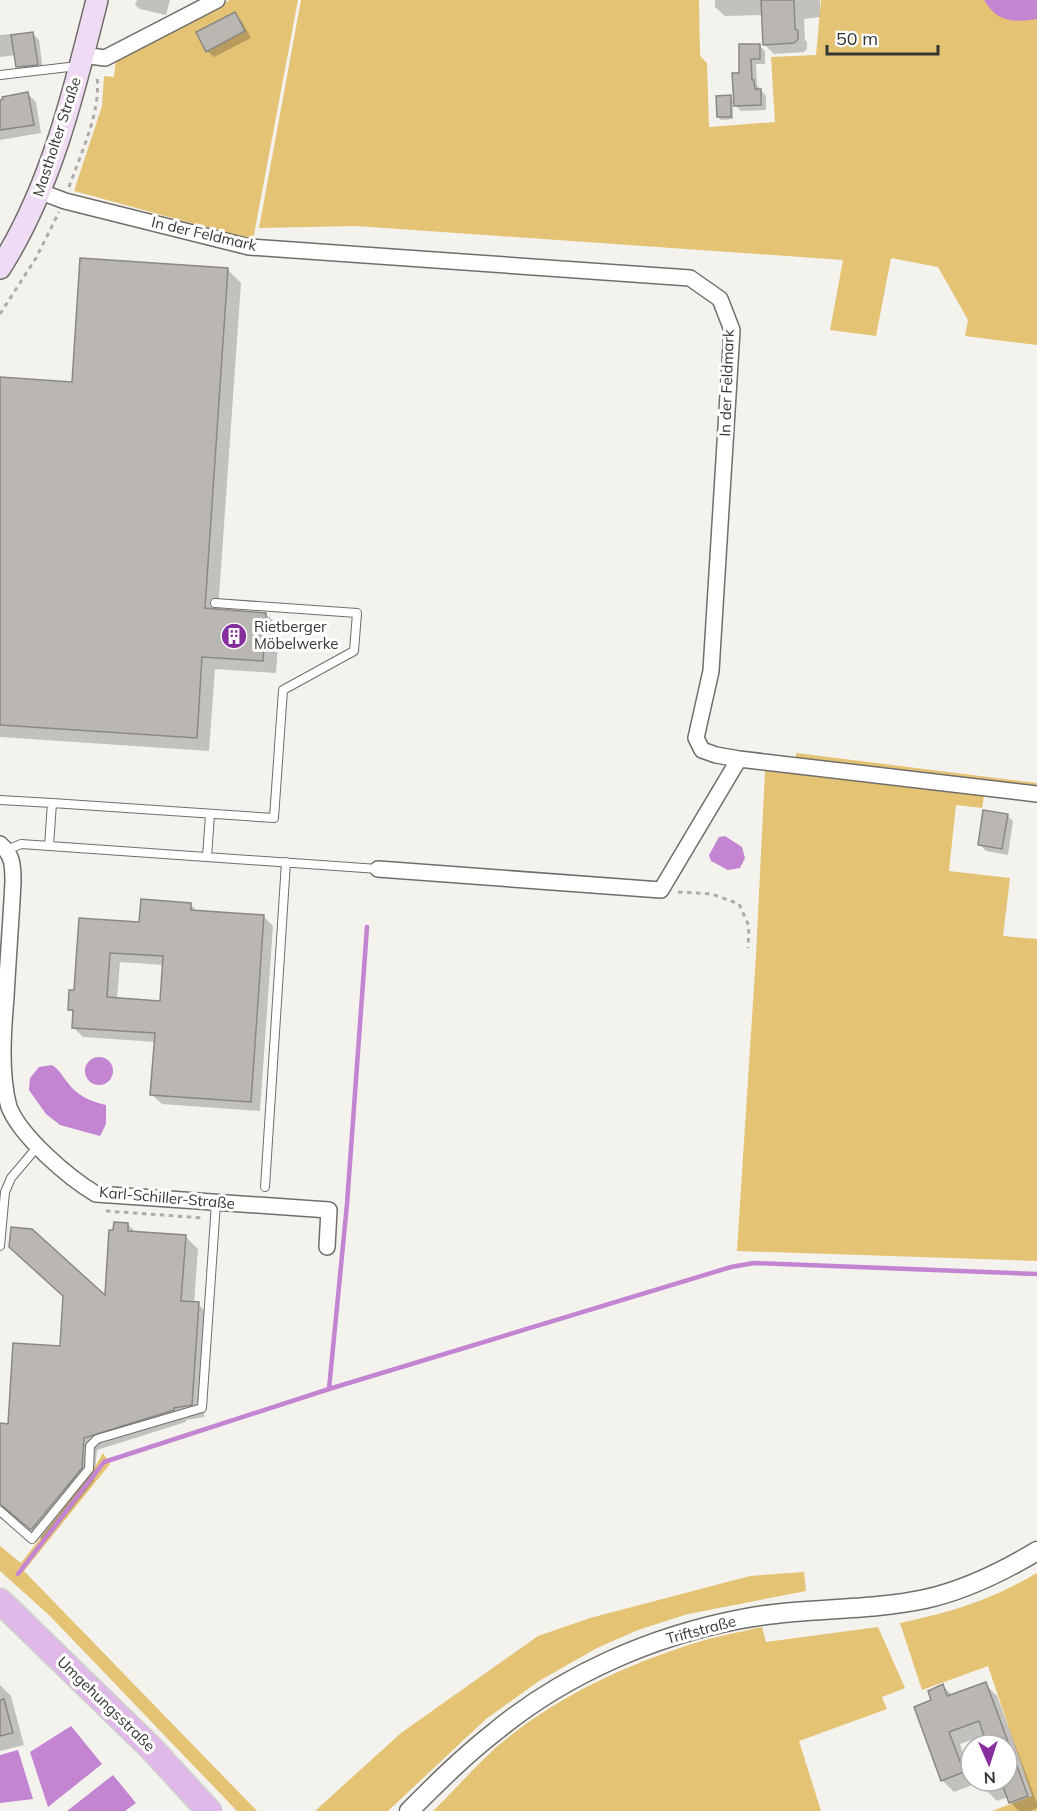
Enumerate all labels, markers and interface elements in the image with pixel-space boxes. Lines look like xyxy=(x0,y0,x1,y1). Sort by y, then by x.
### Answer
scale bar xyxy=(827,18,938,56)
text: 50 m xyxy=(836,27,878,50)
street label: Mastholter Straße xyxy=(28,75,85,199)
street label: In der Feldmark xyxy=(150,212,259,255)
street label: In der Feldmark xyxy=(715,329,738,437)
place label: Rietberger Möbelwerke xyxy=(254,617,338,653)
building icon: Rietberger Möbelwerke xyxy=(219,621,249,651)
street label: Karl-Schiller-Straße xyxy=(99,1182,236,1213)
street label: Triftstraße xyxy=(664,1611,738,1648)
street label: Umgehungsstraße xyxy=(53,1652,159,1755)
north arrow xyxy=(959,1733,1019,1793)
text: N xyxy=(983,1768,996,1788)

